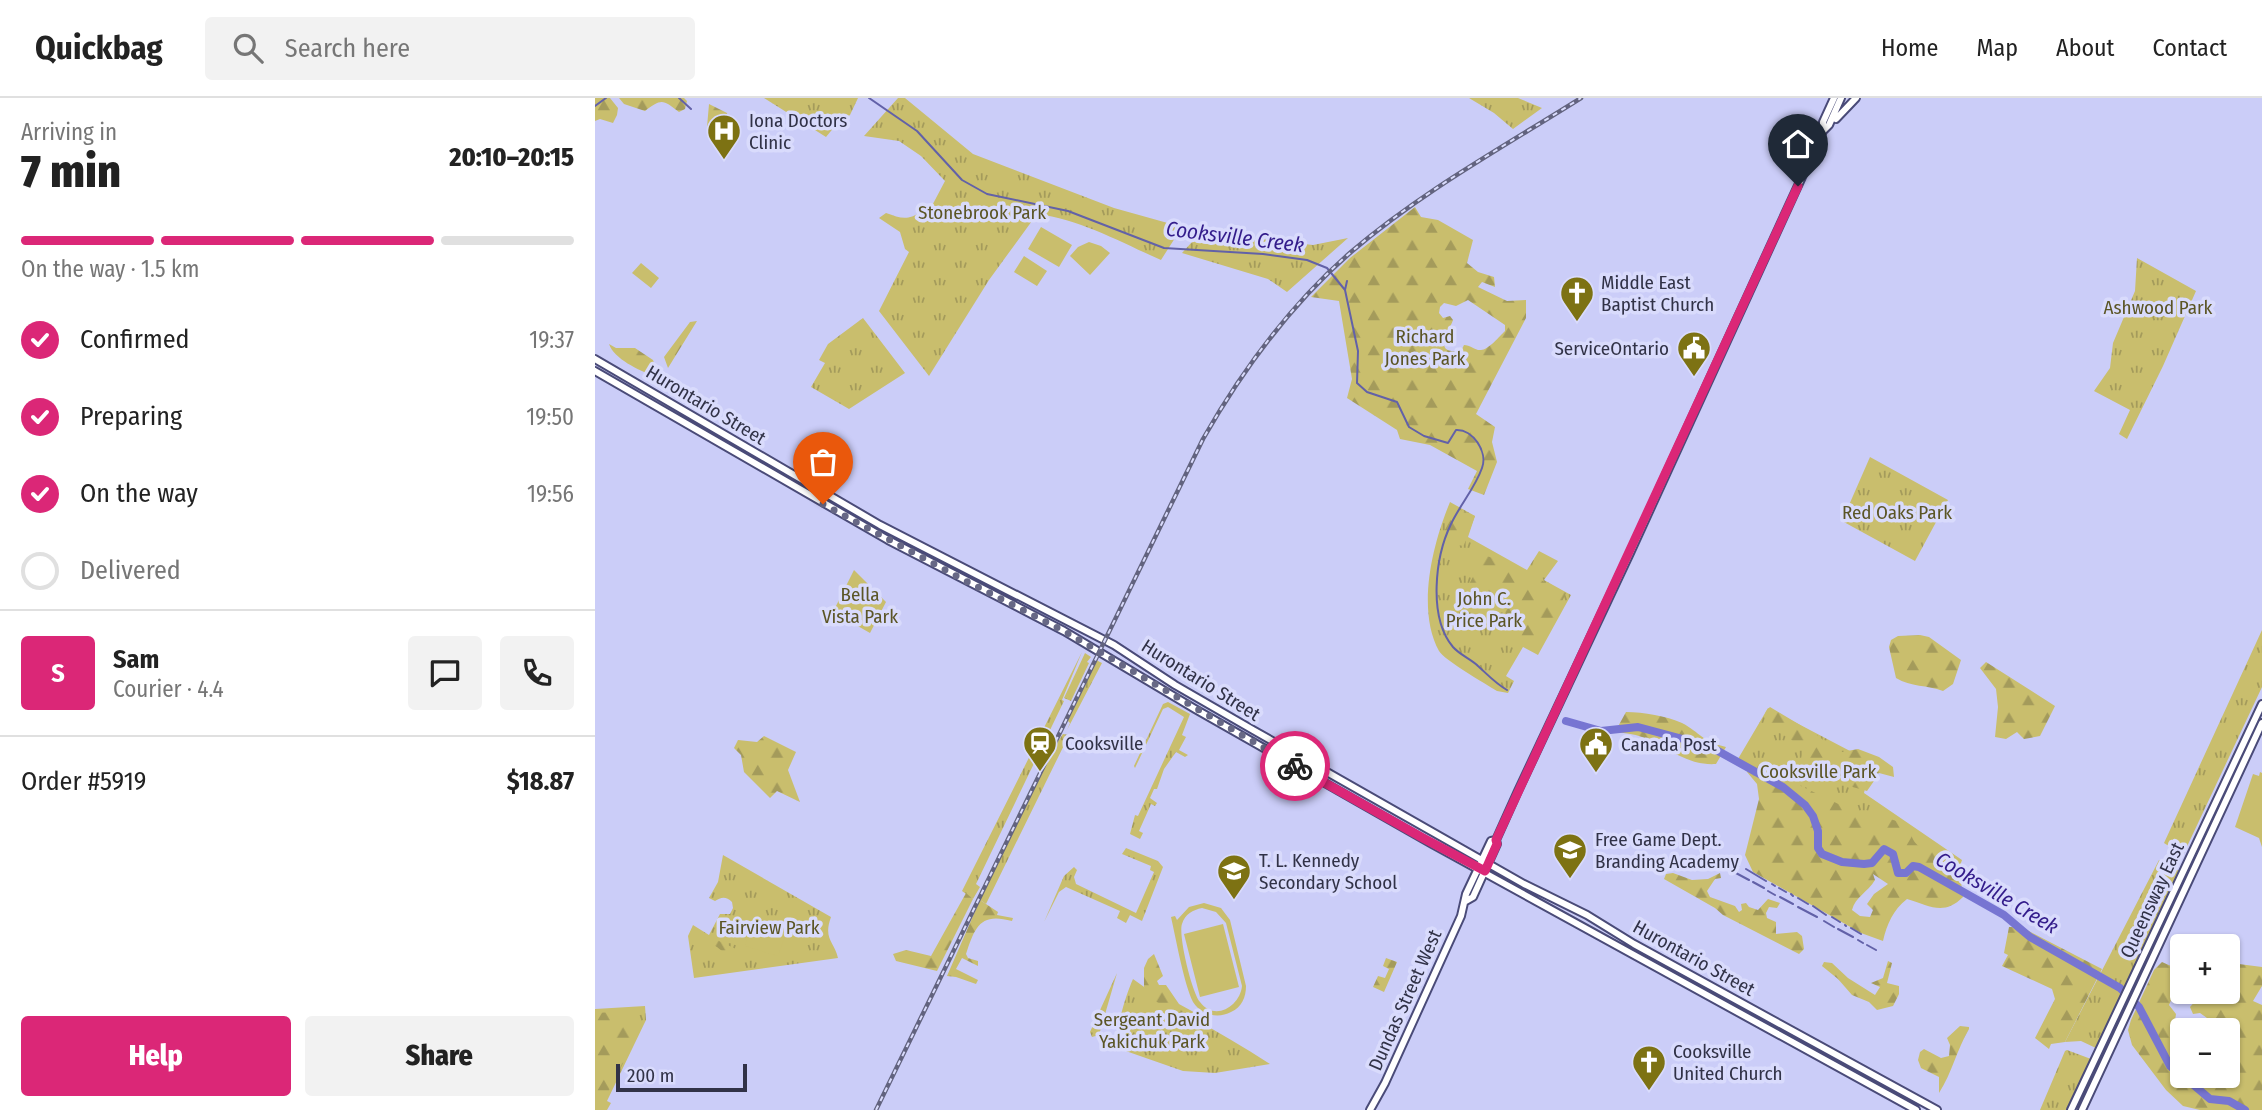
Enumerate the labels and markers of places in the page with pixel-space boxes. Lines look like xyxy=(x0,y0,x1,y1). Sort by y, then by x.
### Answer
place label: Iona Doctors Clinic xyxy=(749,109,847,154)
hospital icon: Iona Doctors Clinic xyxy=(705,112,743,161)
pin xyxy=(1768,114,1828,186)
place label: Middle East Baptist Church xyxy=(1601,271,1714,316)
church icon: Middle East Baptist Church xyxy=(1558,274,1596,323)
public building icon: ServiceOntario xyxy=(1675,329,1713,378)
place label: ServiceOntario xyxy=(1554,337,1669,360)
pin xyxy=(793,432,853,504)
station icon: Cooksville xyxy=(1021,724,1059,773)
public building icon: Canada Post xyxy=(1577,725,1615,774)
place label: Cooksville xyxy=(1065,732,1143,755)
place label: Canada Post xyxy=(1621,733,1718,756)
place label: Free Game Dept. Branding Academy xyxy=(1595,828,1739,873)
school or university icon: Free Game Dept. Branding Academy xyxy=(1551,831,1589,880)
place label: T. L. Kennedy Secondary School xyxy=(1259,849,1397,894)
school or university icon: T. L. Kennedy Secondary School xyxy=(1215,852,1253,901)
place label: Cooksville United Church xyxy=(1673,1040,1783,1085)
church icon: Cooksville United Church xyxy=(1630,1043,1668,1092)

